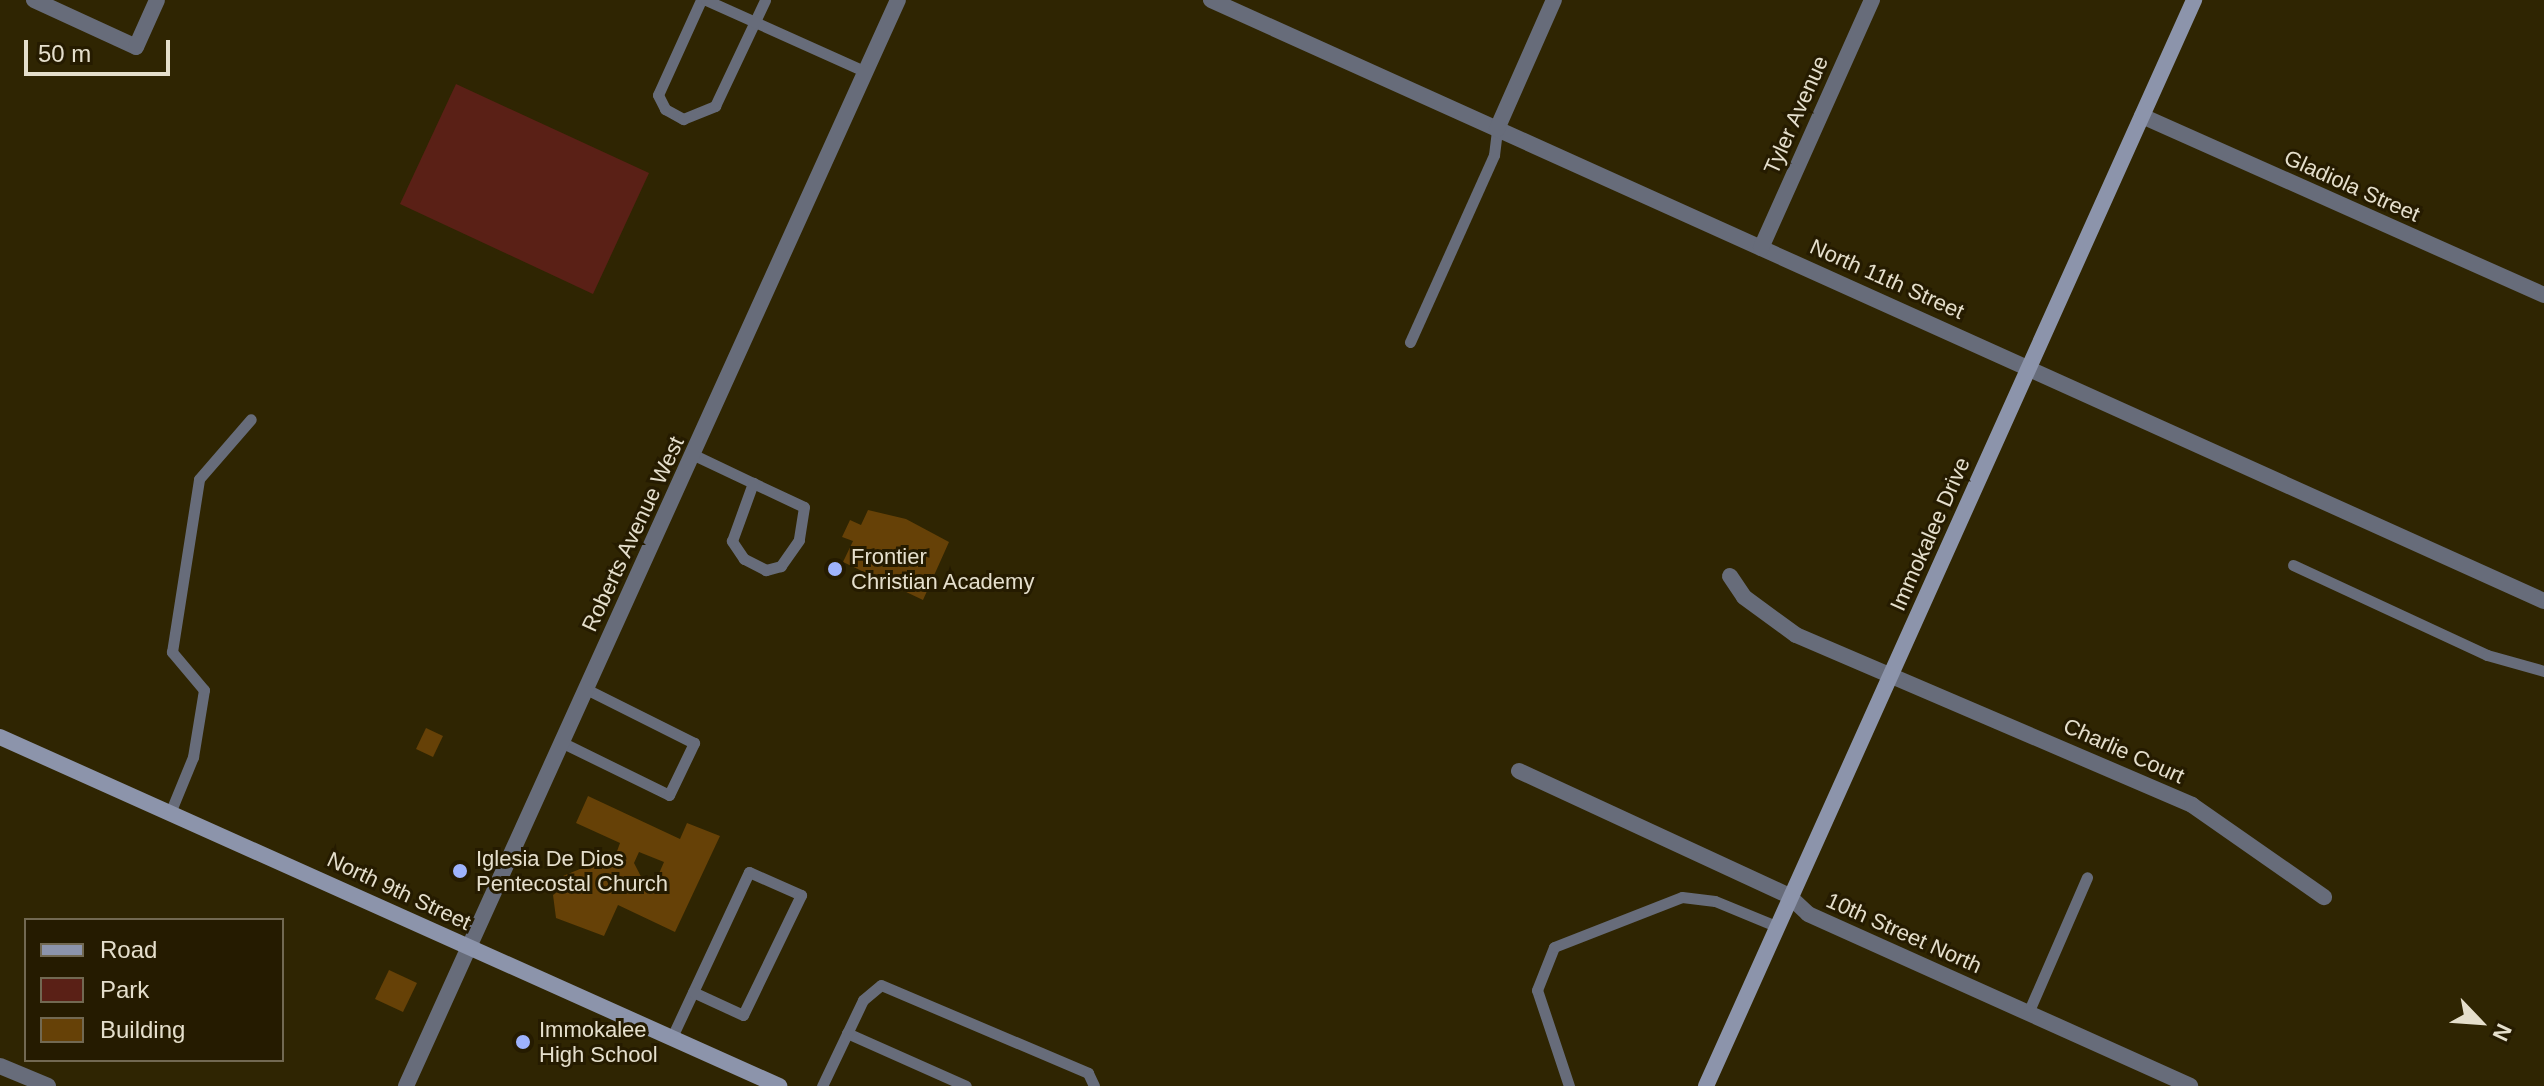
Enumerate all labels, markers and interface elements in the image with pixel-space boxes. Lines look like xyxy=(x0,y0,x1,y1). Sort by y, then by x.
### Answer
scale bar xyxy=(28,24,174,74)
text: 50 m xyxy=(38,40,91,67)
street label: Tyler Avenue xyxy=(1758,51,1834,179)
street label: Gladiola Street xyxy=(2280,144,2424,228)
street label: North 11th Street xyxy=(1806,233,1968,325)
street label: Roberts Avenue West xyxy=(576,432,690,636)
street label: Immokalee Drive xyxy=(1884,453,1976,615)
place label: Frontier Christian Academy xyxy=(851,543,1036,594)
marker: Frontier Christian Academy xyxy=(826,560,844,578)
street label: Charlie Court xyxy=(2059,713,2189,789)
place label: Iglesia De Dios Pentecostal Church xyxy=(476,845,668,896)
street label: North 9th Street xyxy=(323,846,475,936)
marker: Iglesia De Dios Pentecostal Church xyxy=(451,862,469,880)
street label: 10th Street North xyxy=(1822,887,1986,979)
legend xyxy=(24,918,284,1062)
text: Road xyxy=(100,936,157,963)
text: Park xyxy=(100,976,149,1003)
north arrow xyxy=(2440,982,2520,1062)
text: Building xyxy=(100,1016,185,1043)
place label: Immokalee High School xyxy=(539,1016,658,1068)
text: N xyxy=(2488,1020,2517,1045)
marker: Immokalee High School xyxy=(514,1033,532,1051)

